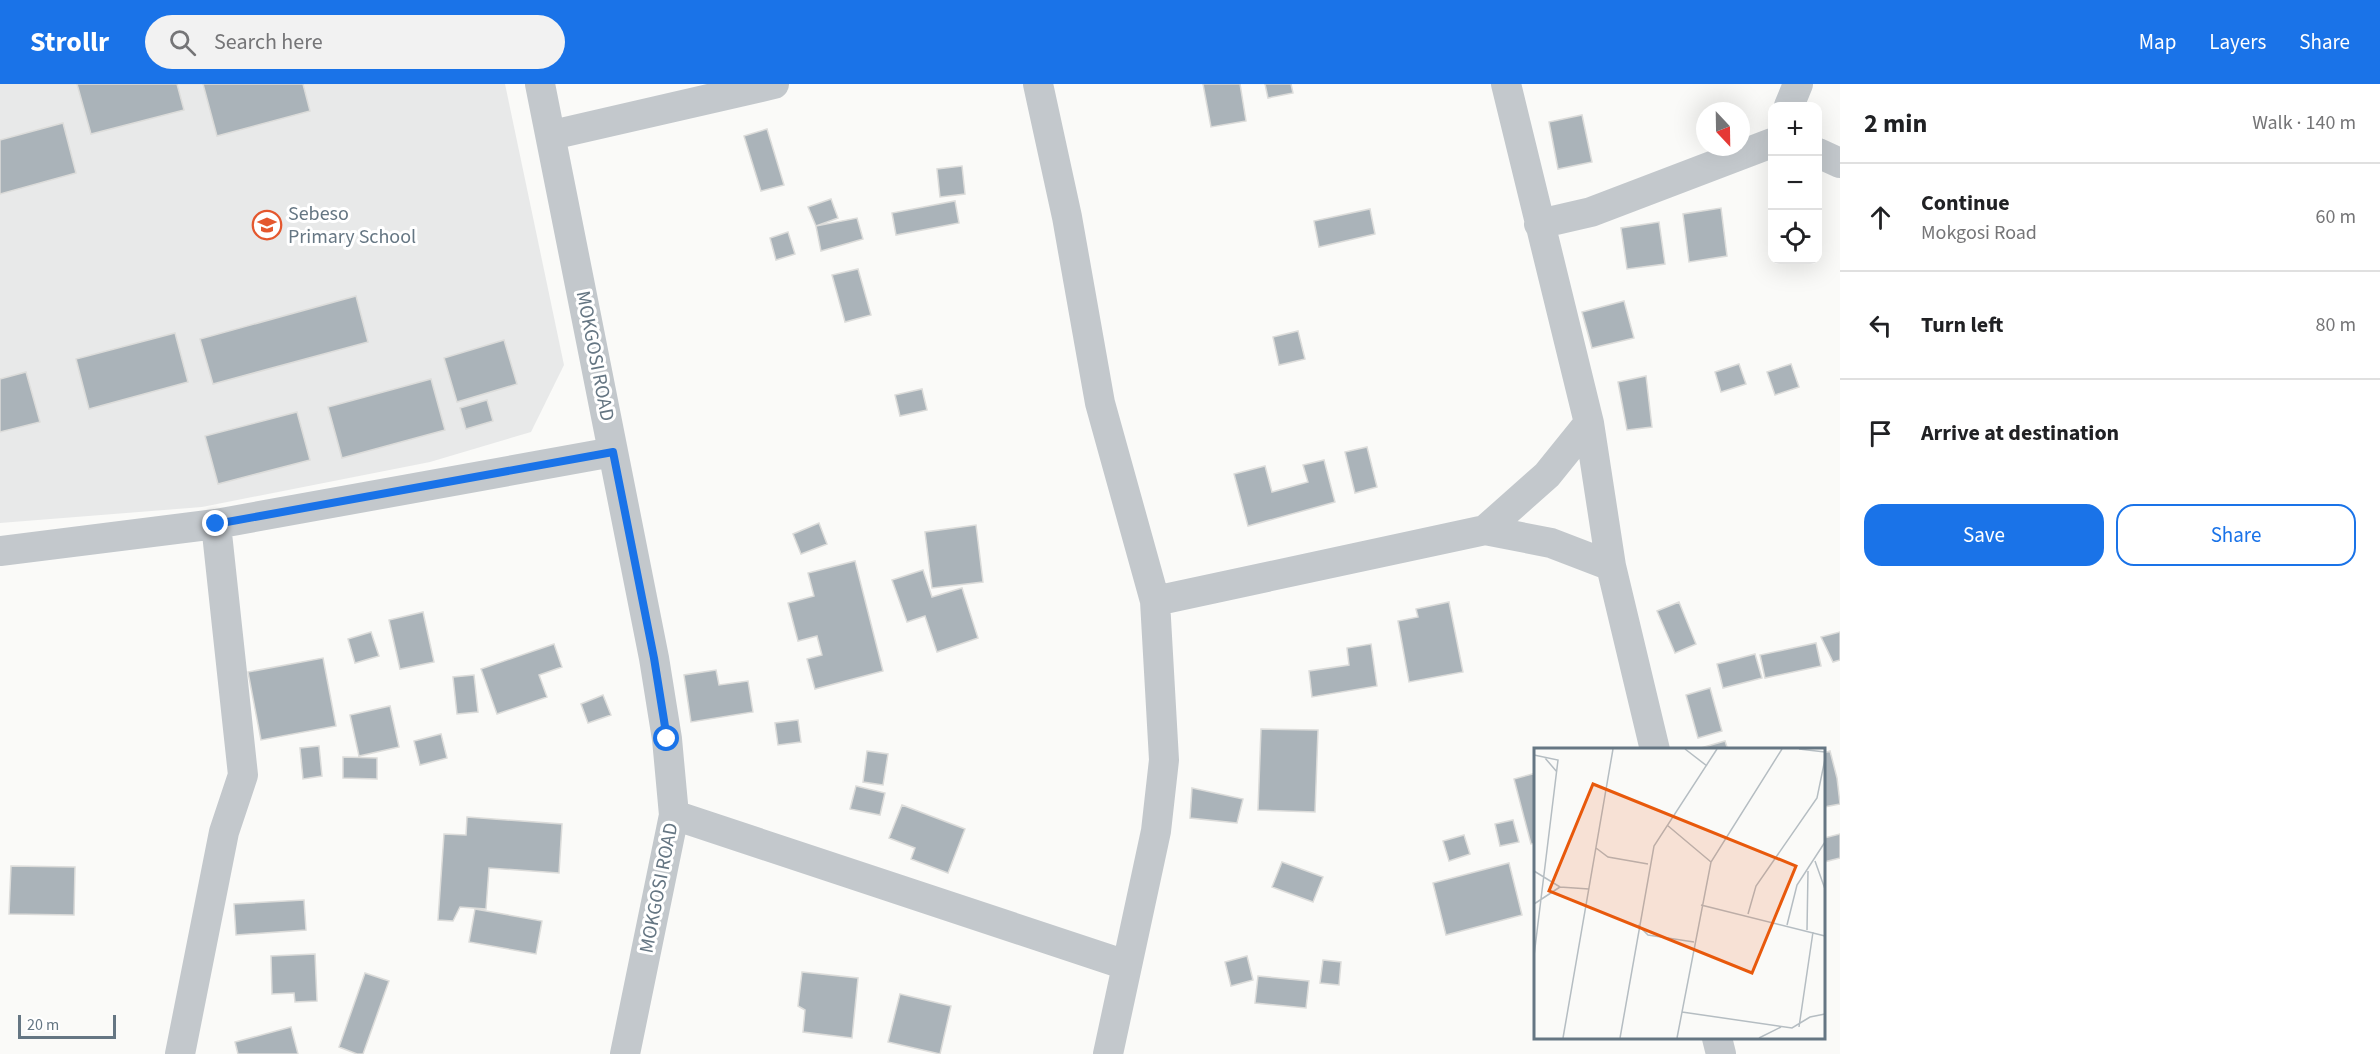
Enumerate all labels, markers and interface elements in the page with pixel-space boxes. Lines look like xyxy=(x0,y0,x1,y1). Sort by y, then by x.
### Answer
search box xyxy=(145,15,565,69)
text: Strollr xyxy=(30,22,109,62)
icon: search xyxy=(166,26,199,59)
text: Search here xyxy=(214,26,323,58)
text: Map xyxy=(2139,27,2176,57)
text: Layers xyxy=(2209,27,2266,57)
text: Share xyxy=(2299,27,2350,57)
north arrow xyxy=(1696,102,1750,156)
map controls xyxy=(1768,102,1822,264)
button: + xyxy=(1768,102,1822,156)
text: 2 min xyxy=(1864,105,1927,142)
text: Walk · 140 m xyxy=(2252,109,2356,137)
button: − xyxy=(1768,156,1822,210)
text: Continue xyxy=(1921,187,2010,219)
place label: Sebeso Primary School xyxy=(288,200,416,251)
icon: ahead xyxy=(1864,201,1897,234)
text: 60 m xyxy=(2316,203,2356,231)
school or university icon: Sebeso Primary School xyxy=(251,209,283,241)
button: locate xyxy=(1768,210,1822,264)
text: Mokgosi Road xyxy=(1921,219,2037,247)
street label: MOKGOSI ROAD xyxy=(569,288,621,424)
icon: left xyxy=(1864,309,1897,342)
text: Turn left xyxy=(1921,309,2003,341)
text: 80 m xyxy=(2316,311,2356,339)
icon: arrive xyxy=(1864,417,1897,450)
text: Arrive at destination xyxy=(1921,417,2119,449)
button: Save xyxy=(1864,504,2104,566)
button: Share xyxy=(2116,504,2356,566)
route end xyxy=(202,510,228,536)
route start xyxy=(653,725,679,751)
inset map xyxy=(1534,748,1825,1039)
street label: MOKGOSI ROAD xyxy=(633,820,685,956)
scale bar xyxy=(18,1012,116,1040)
text: 20 m xyxy=(27,1014,59,1036)

